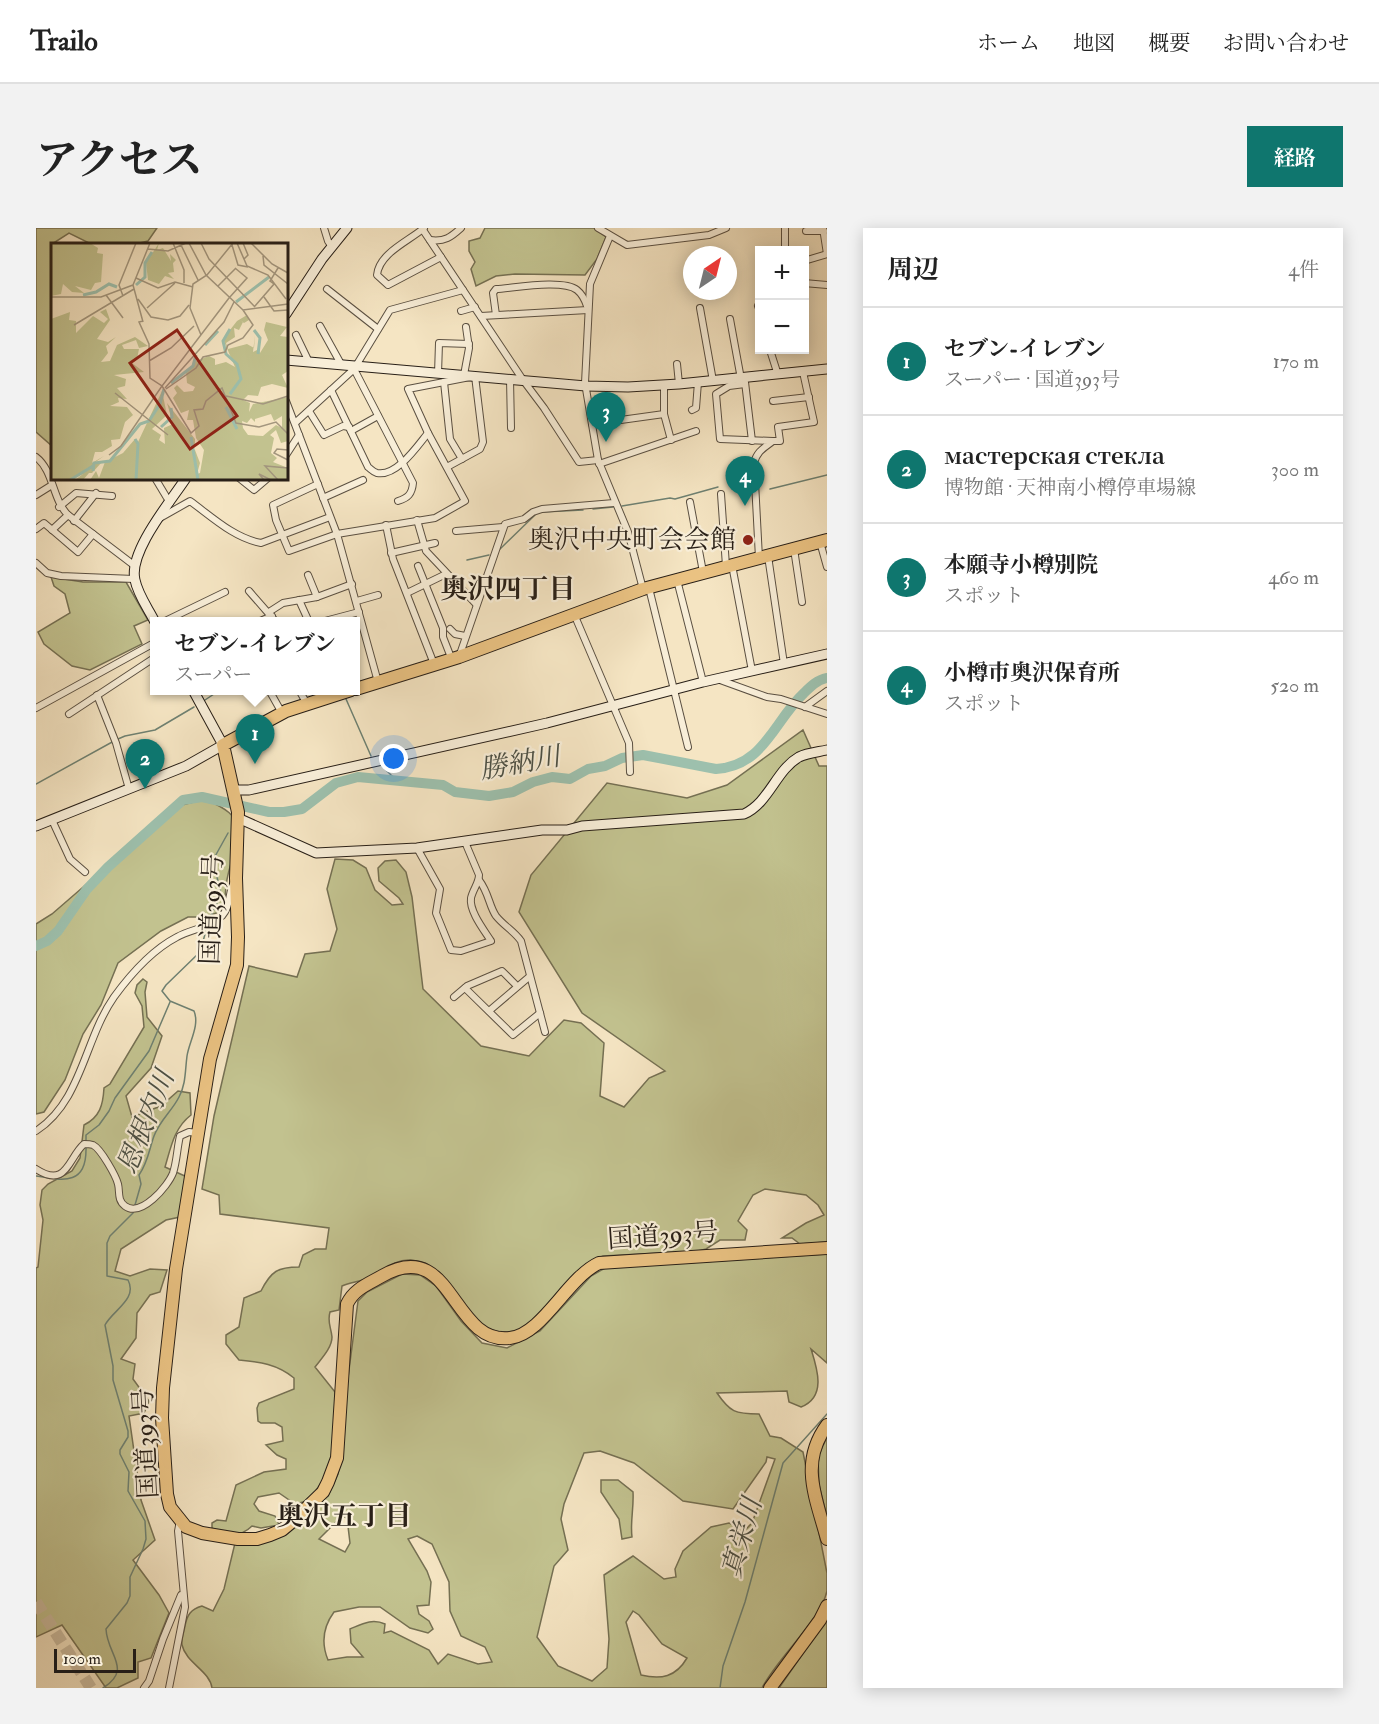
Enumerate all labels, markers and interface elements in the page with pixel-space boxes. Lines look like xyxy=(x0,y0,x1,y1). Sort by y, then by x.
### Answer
text: Trailo xyxy=(30,24,98,59)
text: ホーム xyxy=(977,30,1040,57)
text: 地図 xyxy=(1073,30,1115,57)
text: 概要 xyxy=(1148,30,1190,57)
text: お問い合わせ xyxy=(1223,30,1349,57)
button: 経路 xyxy=(1247,126,1343,187)
text: アクセス xyxy=(36,135,203,187)
inset map xyxy=(51,243,288,480)
north arrow xyxy=(683,246,737,300)
map controls xyxy=(755,246,809,354)
button: + xyxy=(755,246,809,300)
text: 周辺 xyxy=(887,254,939,286)
text: 4件 xyxy=(1288,257,1319,282)
button: − xyxy=(755,300,809,354)
text: セブン-イレブン xyxy=(944,335,1106,363)
text: 1 xyxy=(903,349,910,374)
text: 170 m xyxy=(1273,349,1319,374)
text: スーパー · 国道393号 xyxy=(944,367,1120,392)
pin: 3 xyxy=(586,392,626,442)
text: мастерская стекла xyxy=(944,443,1165,471)
pin: 4 xyxy=(726,456,764,506)
text: 2 xyxy=(901,457,912,482)
text: 300 m xyxy=(1271,457,1319,482)
text: 博物館 · 天神南小樽停車場線 xyxy=(944,475,1196,500)
place label: 奥沢中央町会会館 xyxy=(528,524,736,556)
marker: 奥沢中央町会会館 xyxy=(741,533,755,547)
text: 本願寺小樽別院 xyxy=(944,551,1098,579)
text: 3 xyxy=(903,565,910,590)
text: 460 m xyxy=(1268,565,1319,590)
district label: 奥沢四丁目 xyxy=(441,573,576,606)
text: スポット xyxy=(944,583,1024,608)
popup xyxy=(150,617,360,695)
text: セブン-イレブン xyxy=(174,630,336,658)
text: 小樽市奥沢保育所 xyxy=(944,659,1120,687)
text: スーパー xyxy=(174,662,252,687)
text: 4 xyxy=(901,673,912,698)
text: 520 m xyxy=(1270,673,1319,698)
text: スポット xyxy=(944,691,1024,716)
pin: 1 xyxy=(236,714,274,764)
water label: 勝納川 xyxy=(477,739,566,786)
pin: 2 xyxy=(126,740,164,789)
your location xyxy=(379,744,408,773)
street label: 国道393号 xyxy=(194,853,230,965)
water label: 恩根内川 xyxy=(110,1063,183,1178)
street label: 国道393号 xyxy=(606,1216,720,1256)
street label: 国道393号 xyxy=(127,1387,165,1499)
water label: 真栄川 xyxy=(715,1492,770,1581)
district label: 奥沢五丁目 xyxy=(277,1500,412,1533)
scale bar xyxy=(54,1646,136,1674)
text: 100 m xyxy=(63,1649,101,1669)

